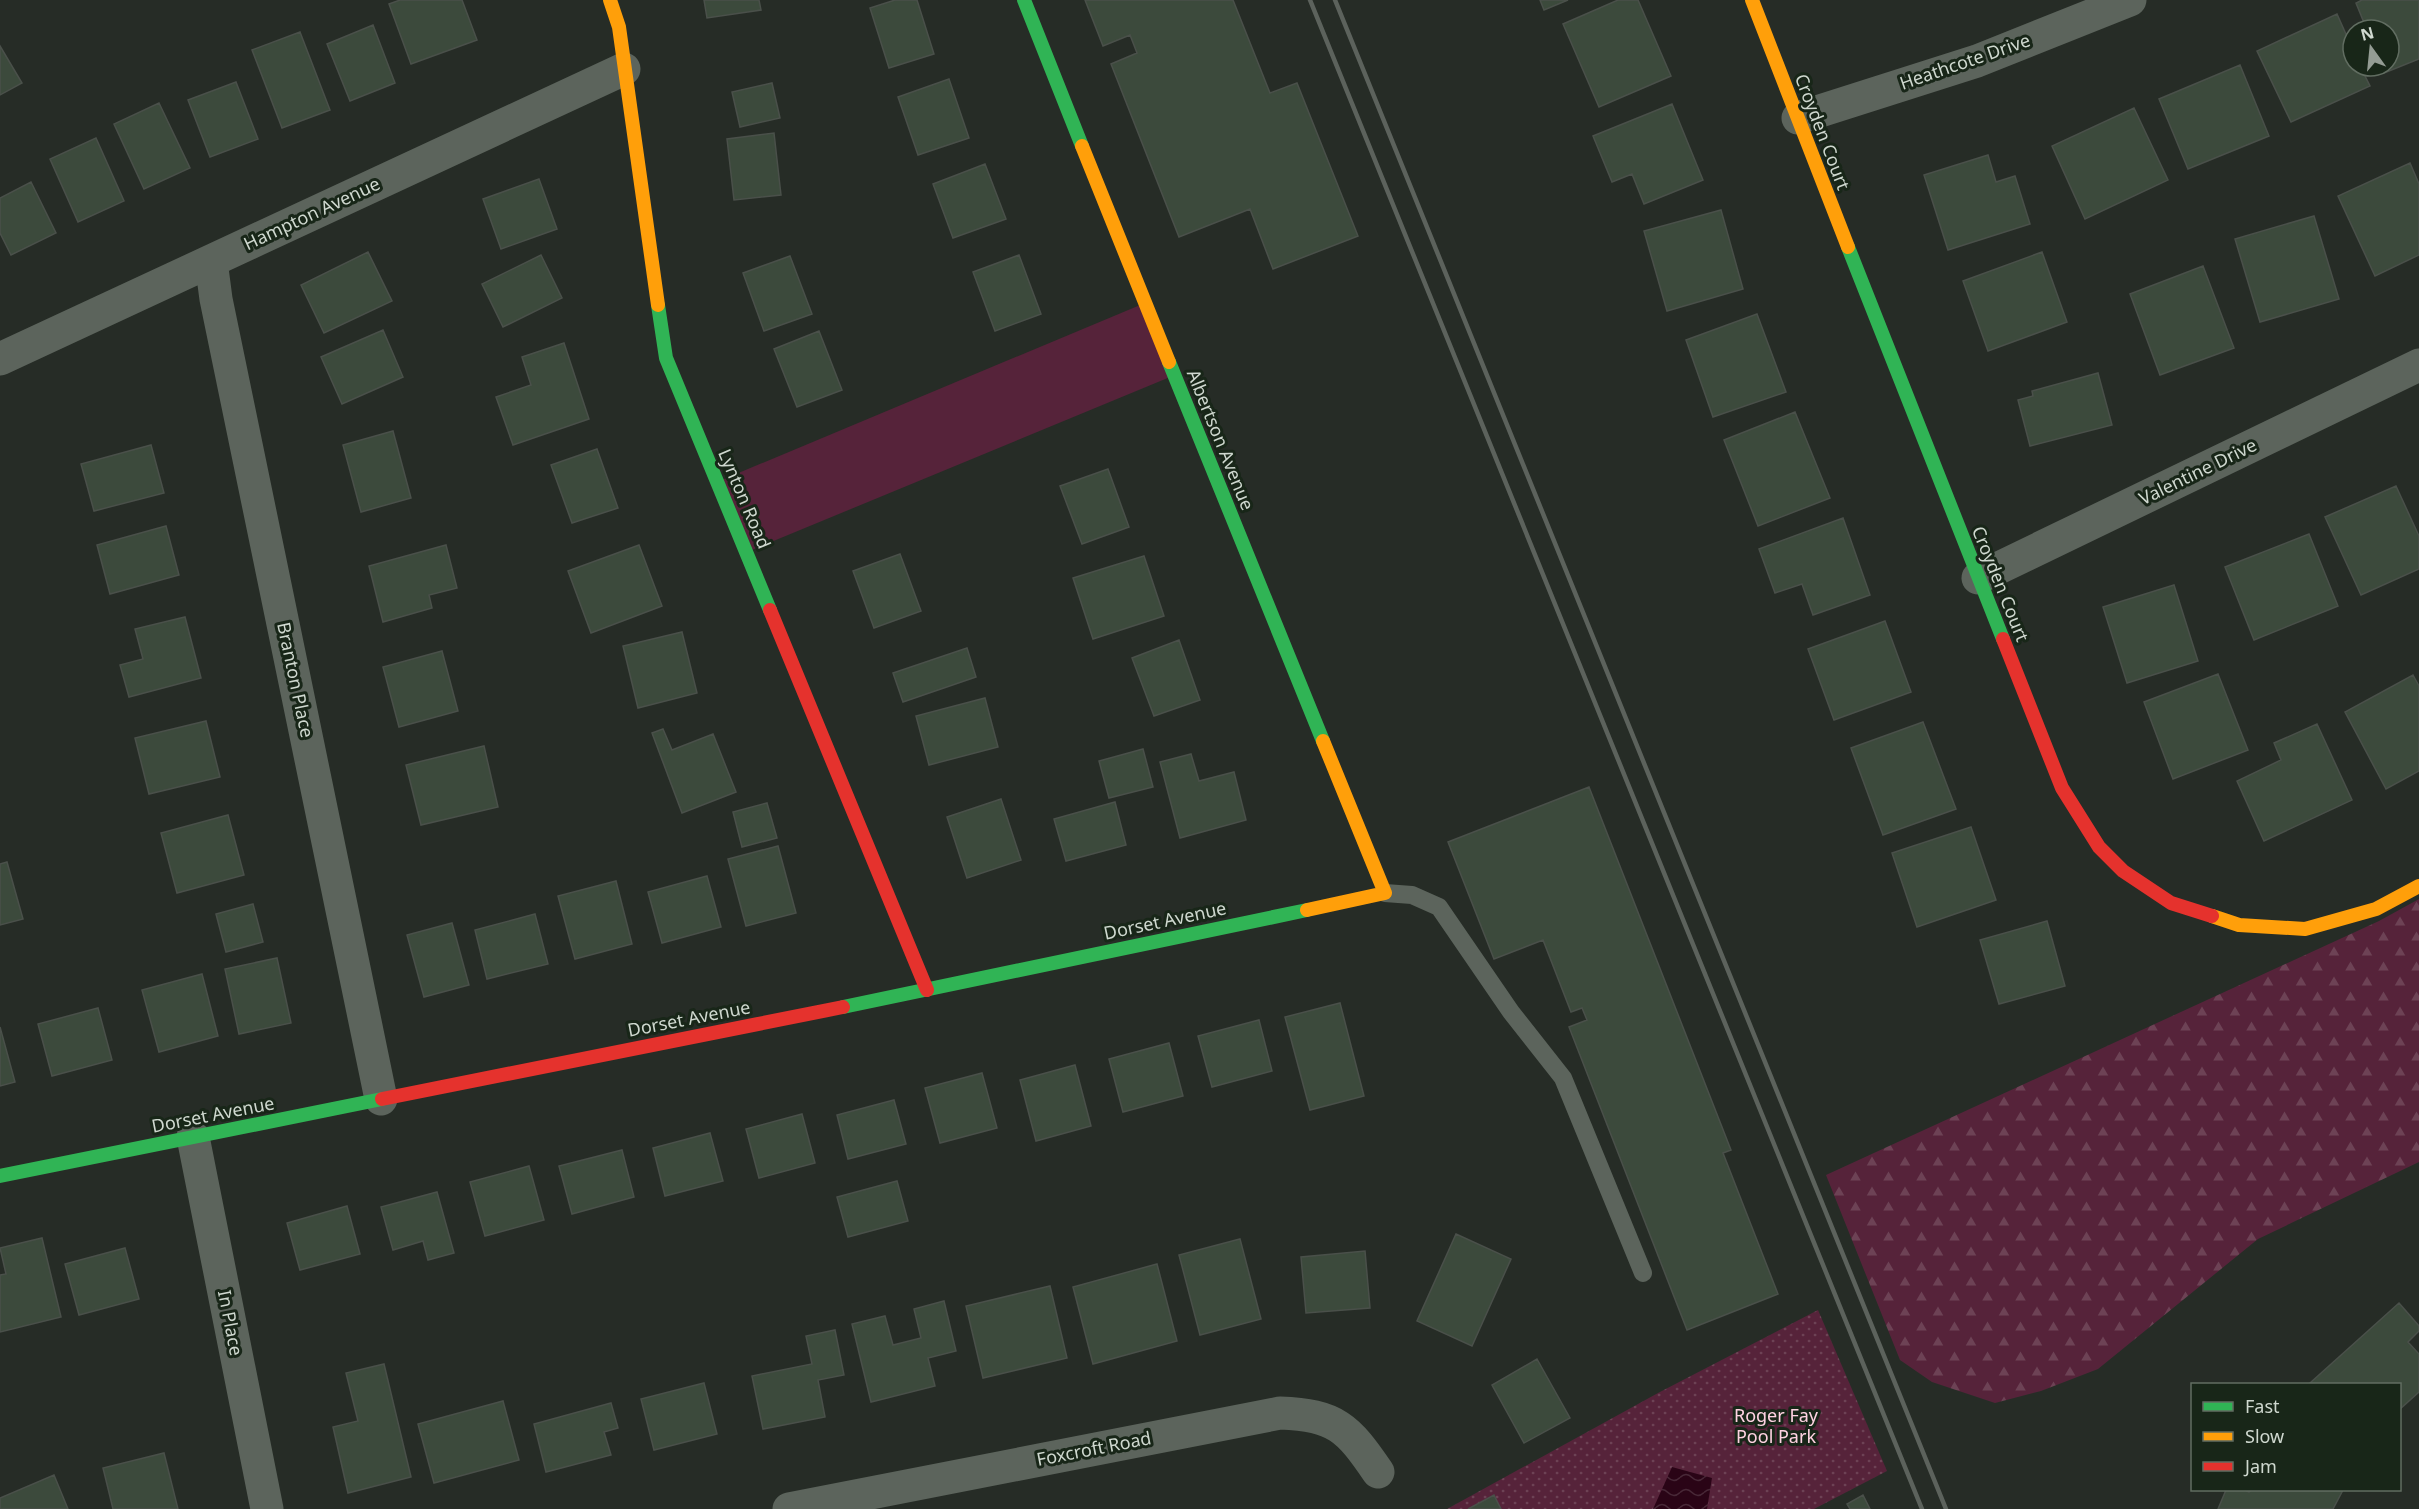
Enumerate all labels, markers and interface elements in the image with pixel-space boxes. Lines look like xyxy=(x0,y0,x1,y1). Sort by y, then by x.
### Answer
north arrow xyxy=(2341,18,2401,78)
text: N xyxy=(2358,21,2376,46)
street label: Heathcote Drive xyxy=(1896,27,2033,95)
street label: Croyden Court xyxy=(1790,70,1856,194)
street label: Hampton Avenue xyxy=(240,171,384,255)
street label: Albertson Avenue xyxy=(1182,366,1260,514)
street label: Valentine Drive xyxy=(2135,432,2260,510)
street label: Lynton Road xyxy=(713,445,777,552)
street label: Croyden Court xyxy=(1967,522,2035,645)
street label: Branton Place xyxy=(272,620,320,740)
street label: Dorset Avenue xyxy=(1101,895,1228,945)
street label: Dorset Avenue xyxy=(625,994,752,1042)
street label: Dorset Avenue xyxy=(149,1090,276,1138)
street label: In Place xyxy=(213,1288,249,1358)
legend xyxy=(2191,1383,2401,1491)
text: Fast xyxy=(2245,1394,2280,1418)
park label: Roger Fay Pool Park xyxy=(1734,1403,1819,1448)
text: Slow xyxy=(2245,1424,2284,1448)
street label: Foxcroft Road xyxy=(1034,1425,1153,1471)
text: Jam xyxy=(2243,1454,2277,1478)

